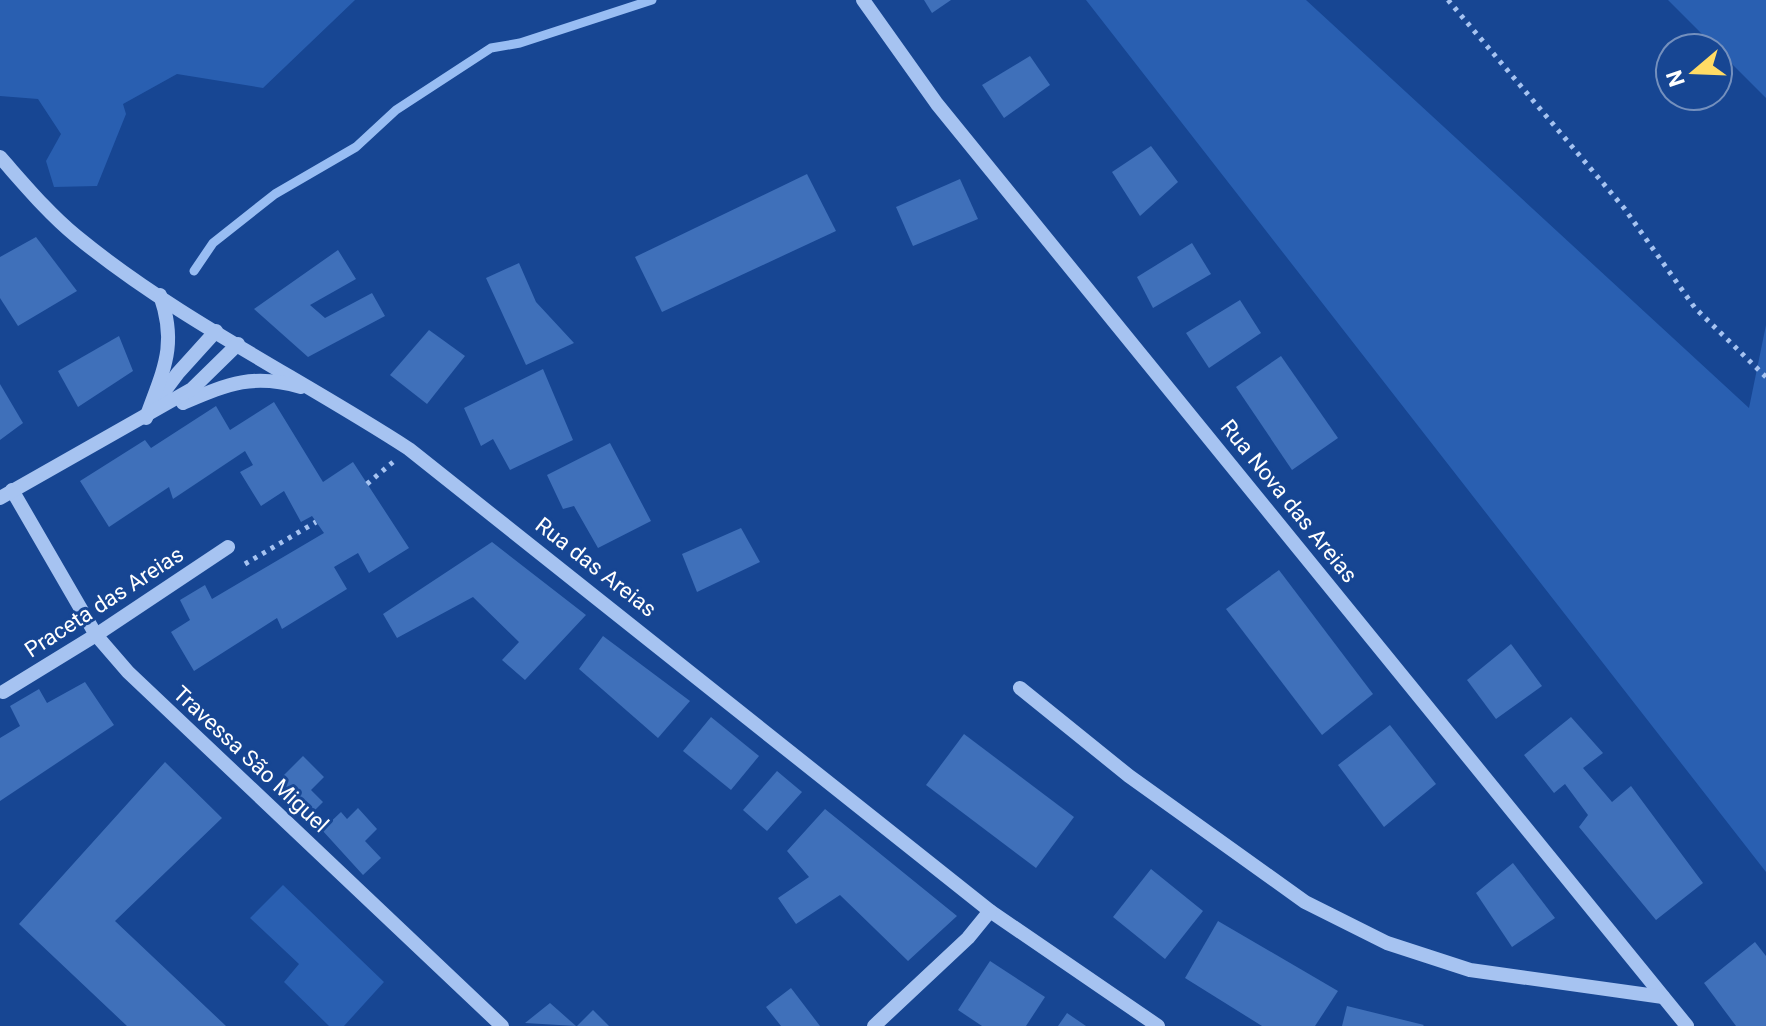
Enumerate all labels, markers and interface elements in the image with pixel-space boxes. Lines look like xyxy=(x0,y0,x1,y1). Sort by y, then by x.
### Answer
north arrow xyxy=(1654,32,1734,112)
text: N xyxy=(1661,67,1690,90)
street label: Rua Nova das Areias xyxy=(1216,415,1362,587)
street label: Rua das Areias xyxy=(531,512,661,622)
street label: Praceta das Areias xyxy=(20,541,188,663)
street label: Travessa São Miguel xyxy=(168,681,334,837)

